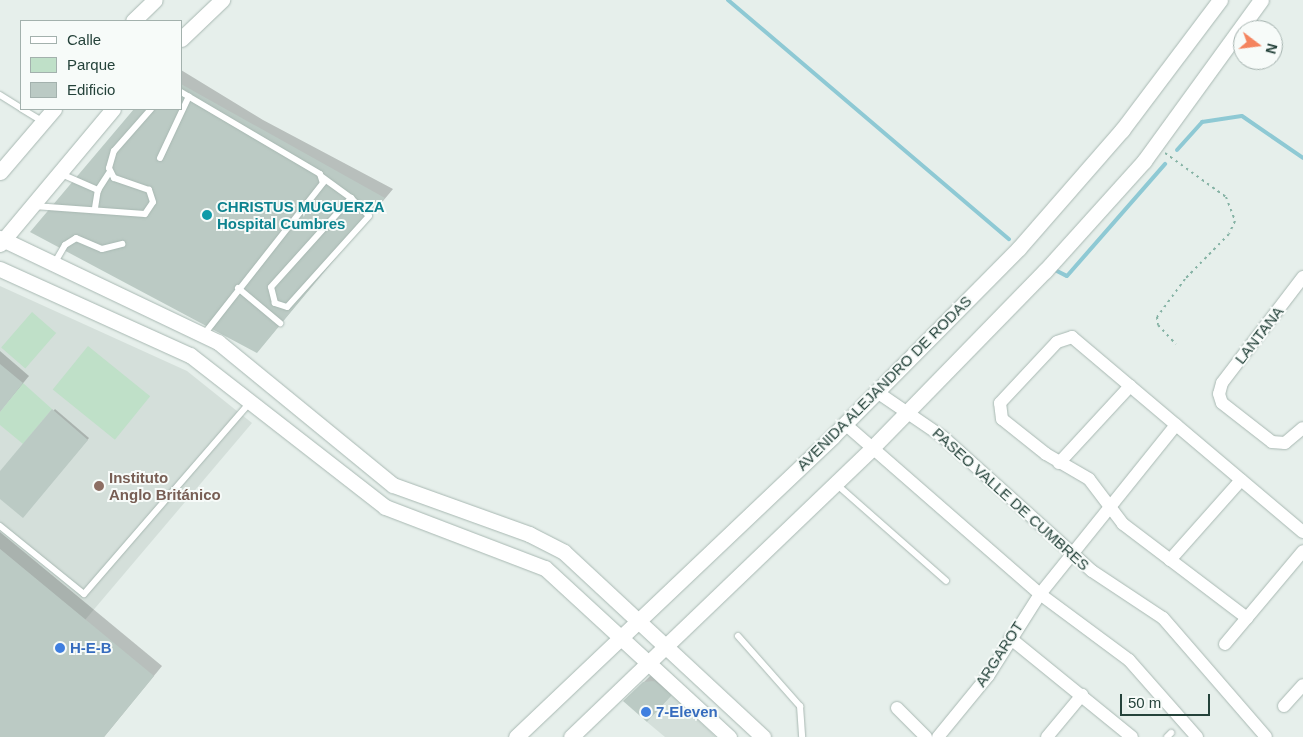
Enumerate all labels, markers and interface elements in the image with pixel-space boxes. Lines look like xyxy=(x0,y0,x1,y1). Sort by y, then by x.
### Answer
legend xyxy=(20,20,182,110)
north arrow xyxy=(1233,20,1283,70)
text: Calle xyxy=(67,31,101,48)
text: N xyxy=(1262,42,1281,56)
text: Parque xyxy=(67,56,115,73)
text: Edificio xyxy=(67,81,115,98)
place label: CHRISTUS MUGUERZA Hospital Cumbres xyxy=(217,197,384,232)
marker: CHRISTUS MUGUERZA Hospital Cumbres xyxy=(201,209,213,221)
street label: AVENIDA ALEJANDRO DE RODAS xyxy=(792,291,976,475)
street label: LANTANA xyxy=(1231,303,1287,367)
street label: PASEO VALLE DE CUMBRES xyxy=(929,424,1093,574)
place label: Instituto Anglo Británico xyxy=(109,468,221,503)
marker: Instituto Anglo Británico xyxy=(93,480,105,492)
street label: ARGAROT xyxy=(971,618,1027,690)
place label: H-E-B xyxy=(70,639,112,657)
marker: H-E-B xyxy=(54,642,66,654)
scale bar xyxy=(1123,684,1213,716)
text: 50 m xyxy=(1128,694,1161,711)
place label: 7-Eleven xyxy=(656,703,718,721)
marker: 7-Eleven xyxy=(640,706,652,718)

